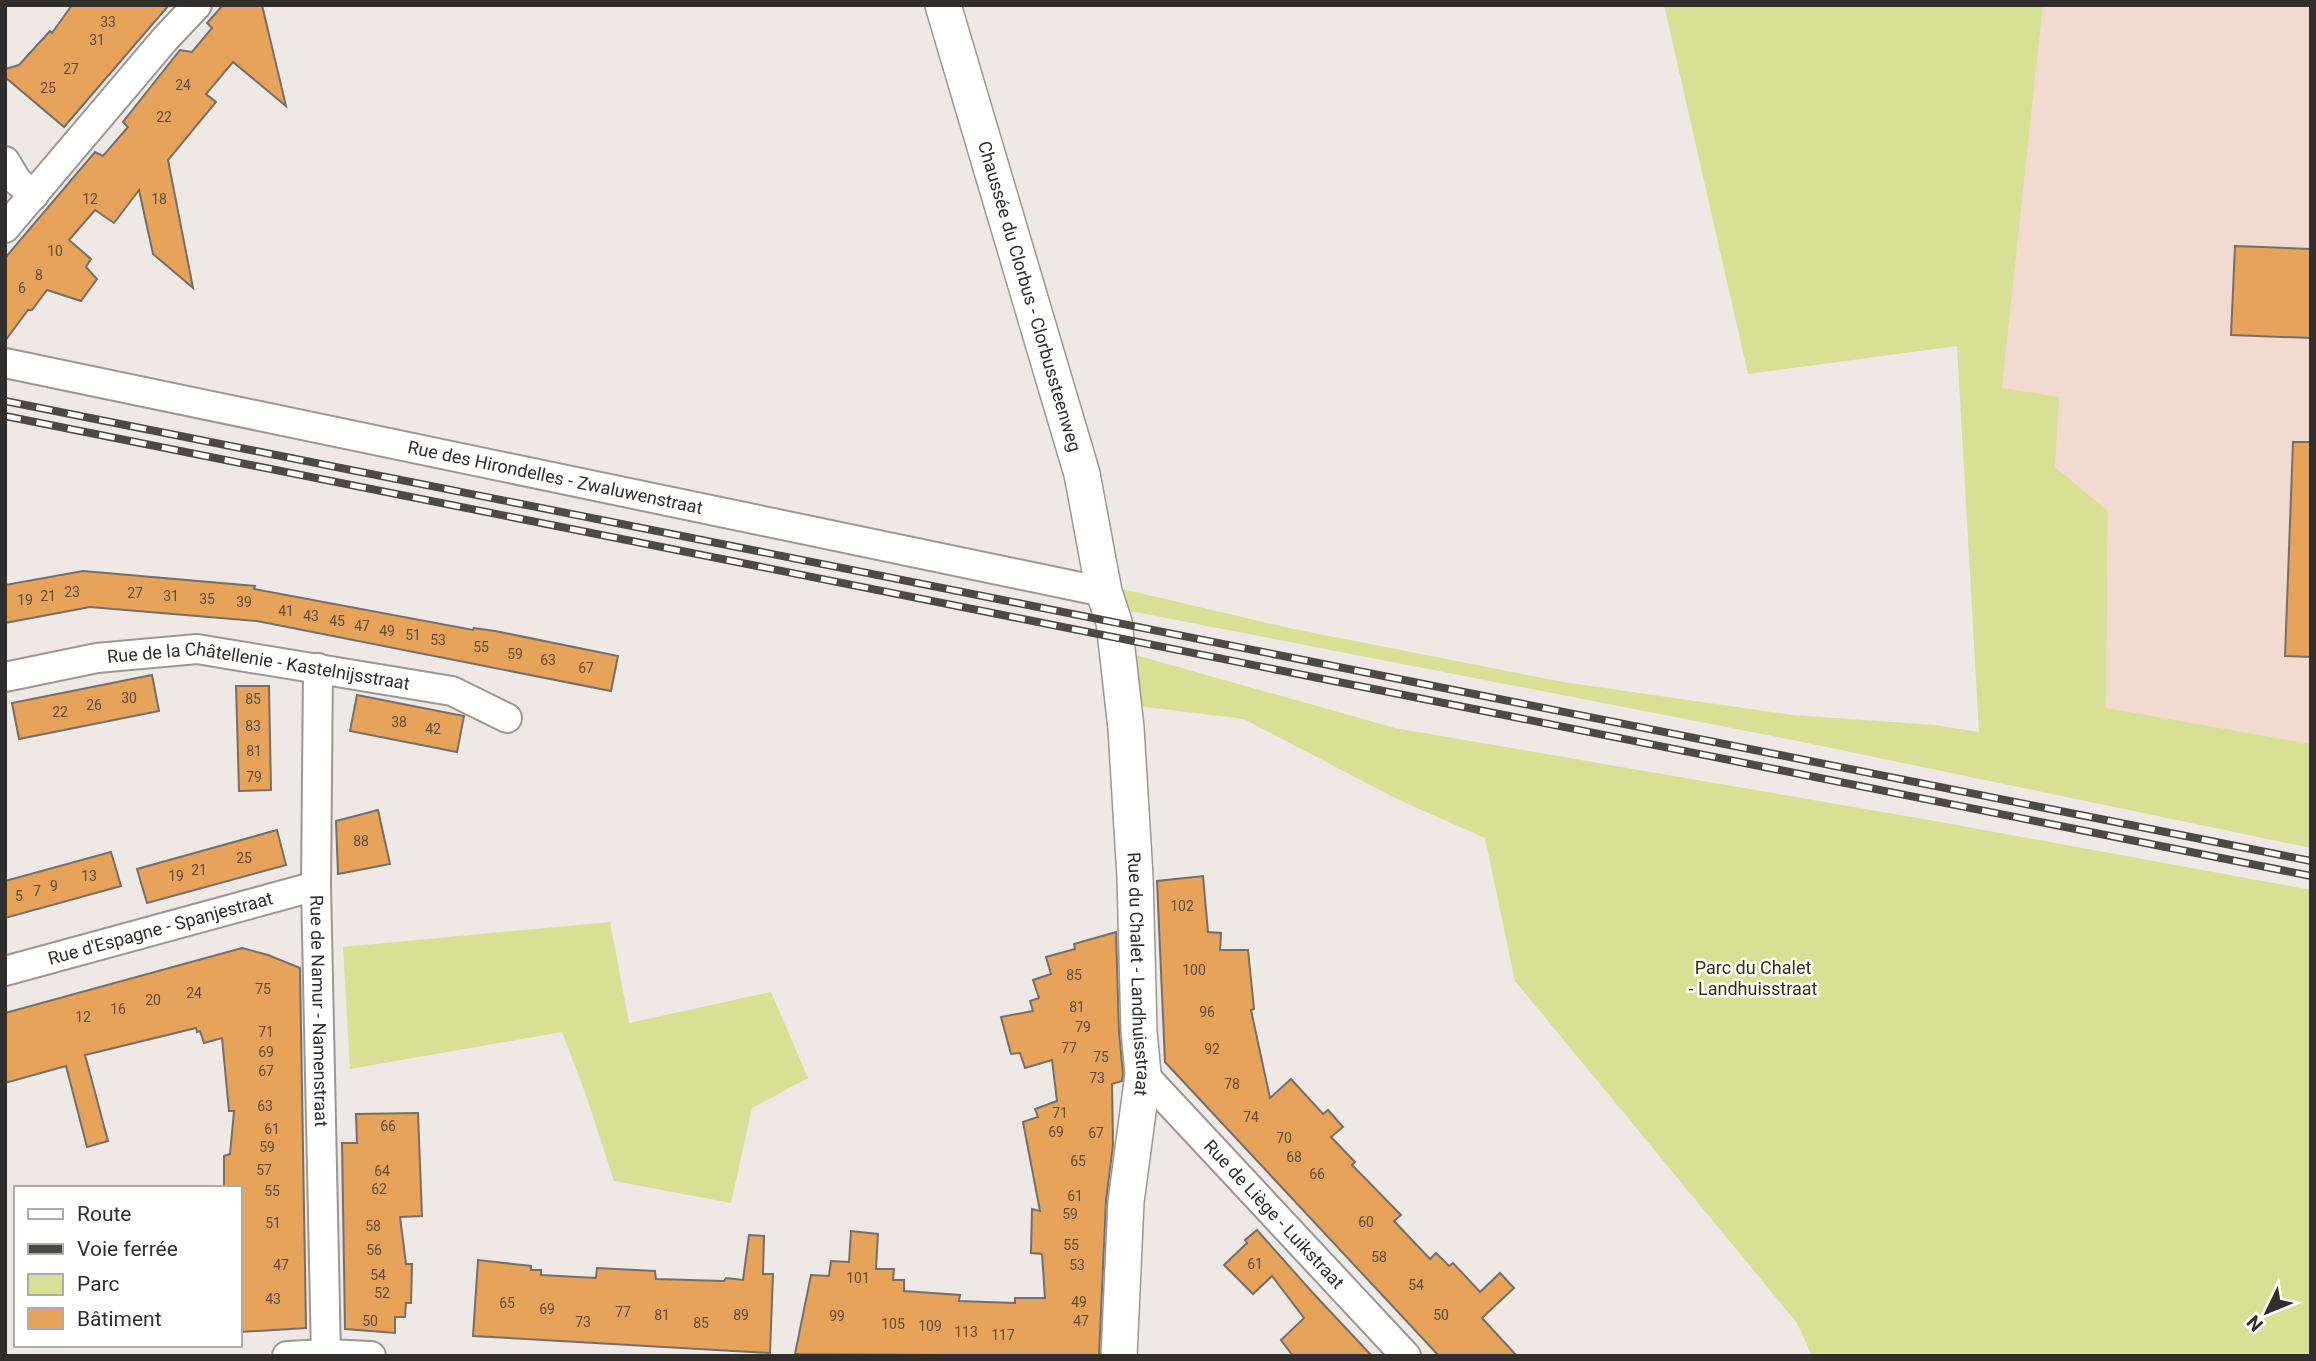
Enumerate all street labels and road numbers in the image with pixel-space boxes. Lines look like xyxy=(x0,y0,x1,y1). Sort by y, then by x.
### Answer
street label: Chaussée du Clorbus - Clorbussteenweg xyxy=(974,138,1086,454)
street label: Rue des Hirondelles - Zwaluwenstraat xyxy=(406,436,705,518)
street label: Rue de la Châtellenie - Kastelnijsstraat xyxy=(106,638,411,694)
street label: Rue du Chalet - Landhuisstraat xyxy=(1124,851,1154,1098)
street label: Rue d'Espagne - Spanjestraat xyxy=(45,887,275,969)
street label: Rue de Namur - Namenstraat xyxy=(306,895,332,1127)
street label: Rue de Liège - Luikstraat xyxy=(1200,1135,1349,1293)

